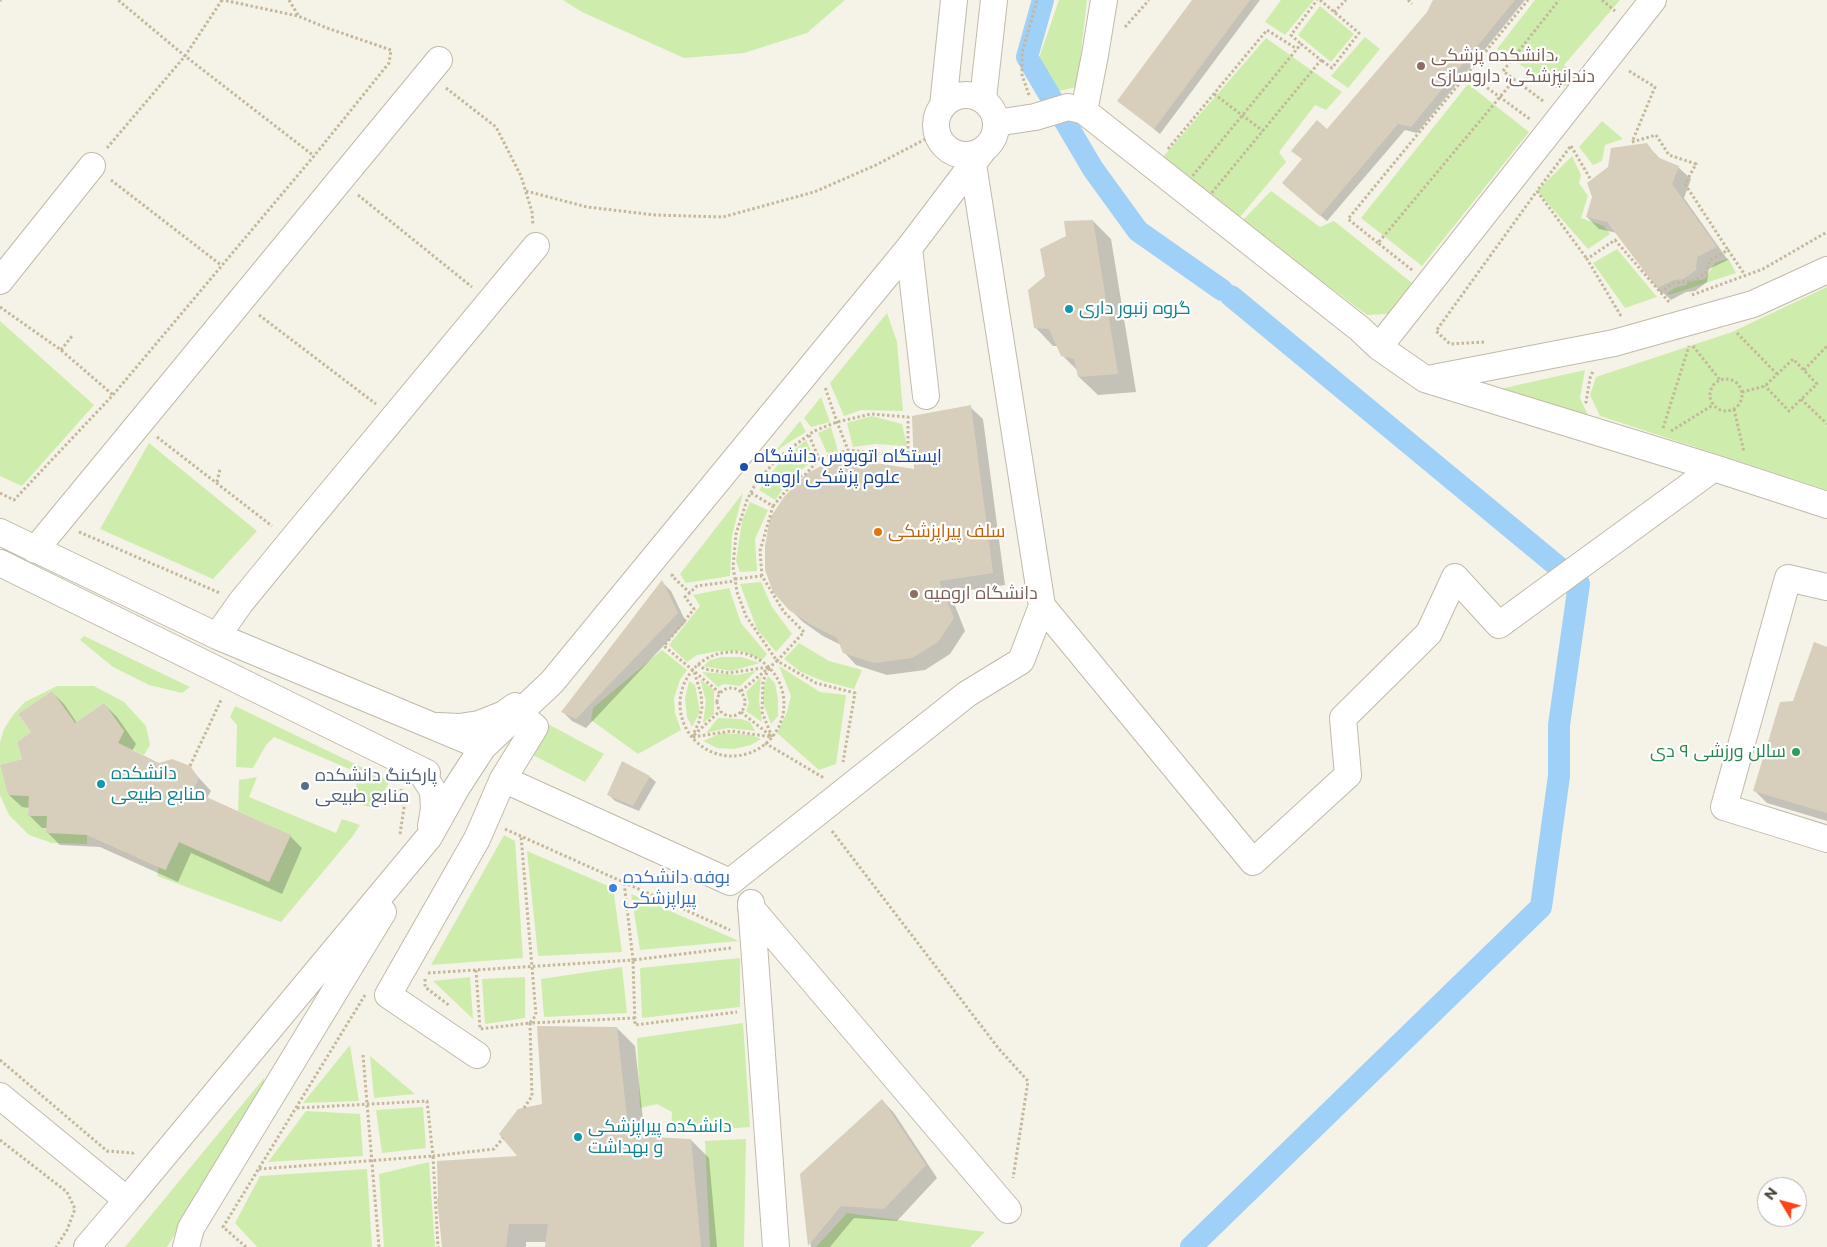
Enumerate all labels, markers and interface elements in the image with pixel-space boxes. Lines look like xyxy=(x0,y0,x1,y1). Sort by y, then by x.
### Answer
place label: دانشکده پزشکی، دندانپزشکی، داروسازی xyxy=(1431,45,1595,88)
marker: دانشکده پزشکی، دندانپزشکی، داروسازی xyxy=(1415,60,1427,72)
place label: گروه زنبور داری xyxy=(1079,298,1191,320)
marker: گروه زنبور داری xyxy=(1063,303,1075,315)
place label: ایستگاه اتوبوس دانشگاه علوم پزشکی ارومیه xyxy=(754,446,942,488)
marker: ایستگاه اتوبوس دانشگاه علوم پزشکی ارومیه xyxy=(738,461,750,473)
place label: سلف پیراپزشکی xyxy=(888,521,1005,543)
marker: سلف پیراپزشکی xyxy=(872,526,884,538)
place label: دانشگاه ارومیه xyxy=(924,583,1038,605)
marker: دانشگاه ارومیه xyxy=(908,588,920,600)
place label: سالن ورزشی ۹ دی xyxy=(1650,741,1786,763)
marker: سالن ورزشی ۹ دی xyxy=(1790,746,1802,758)
place label: دانشکده منابع طبیعی xyxy=(111,763,205,806)
place label: پارکینگ دانشکده منابع طبیعی xyxy=(315,765,437,808)
marker: دانشکده منابع طبیعی xyxy=(95,778,107,790)
marker: پارکینگ دانشکده منابع طبیعی xyxy=(299,780,311,792)
place label: بوفه دانشکده پیراپزشکی xyxy=(623,867,730,910)
marker: بوفه دانشکده پیراپزشکی xyxy=(607,882,619,894)
place label: دانشکده پیراپزشکی و بهداشت xyxy=(588,1116,732,1158)
marker: دانشکده پیراپزشکی و بهداشت xyxy=(572,1131,584,1143)
north arrow xyxy=(1757,1177,1807,1227)
text: N xyxy=(1760,1184,1781,1204)

